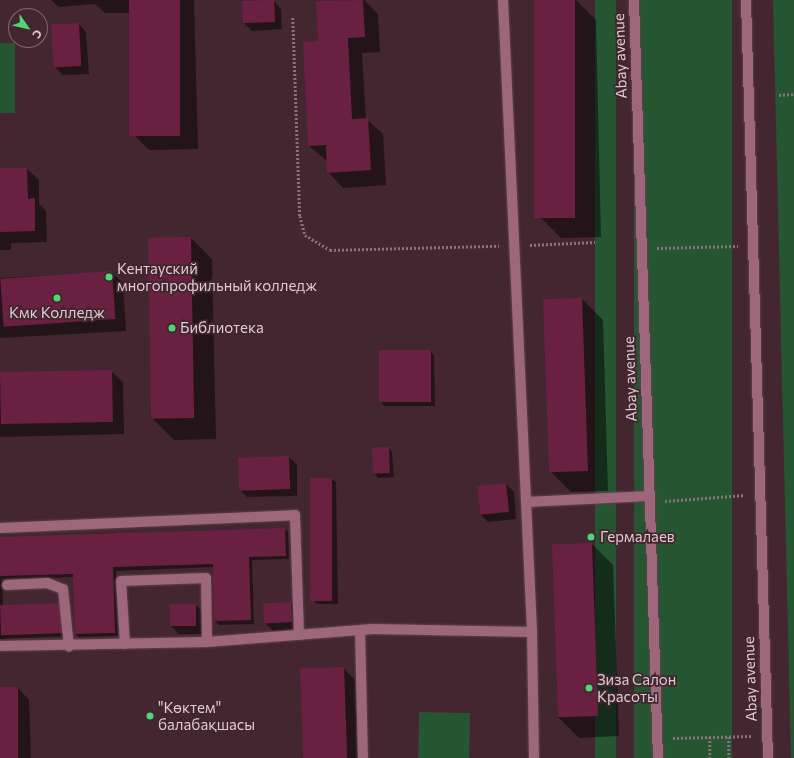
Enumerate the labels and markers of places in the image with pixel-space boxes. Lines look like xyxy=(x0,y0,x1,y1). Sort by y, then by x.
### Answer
place label: Кентауский многопрофильный колледж xyxy=(117,259,317,294)
marker: Кентауский многопрофильный колледж xyxy=(104,272,114,282)
marker: Кмк Колледж xyxy=(52,293,62,303)
place label: Кмк Колледж xyxy=(9,304,105,322)
place label: Библиотека xyxy=(180,319,264,337)
marker: Библиотека xyxy=(167,323,177,333)
place label: Гермалаев xyxy=(600,528,675,546)
marker: Гермалаев xyxy=(585,531,597,543)
place label: Зиза Салон Красоты xyxy=(597,670,676,705)
marker: Зиза Салон Красоты xyxy=(584,683,594,693)
place label: "Көктем" балабақшасы xyxy=(158,698,255,733)
marker: "Көктем" балабақшасы xyxy=(145,711,155,721)

